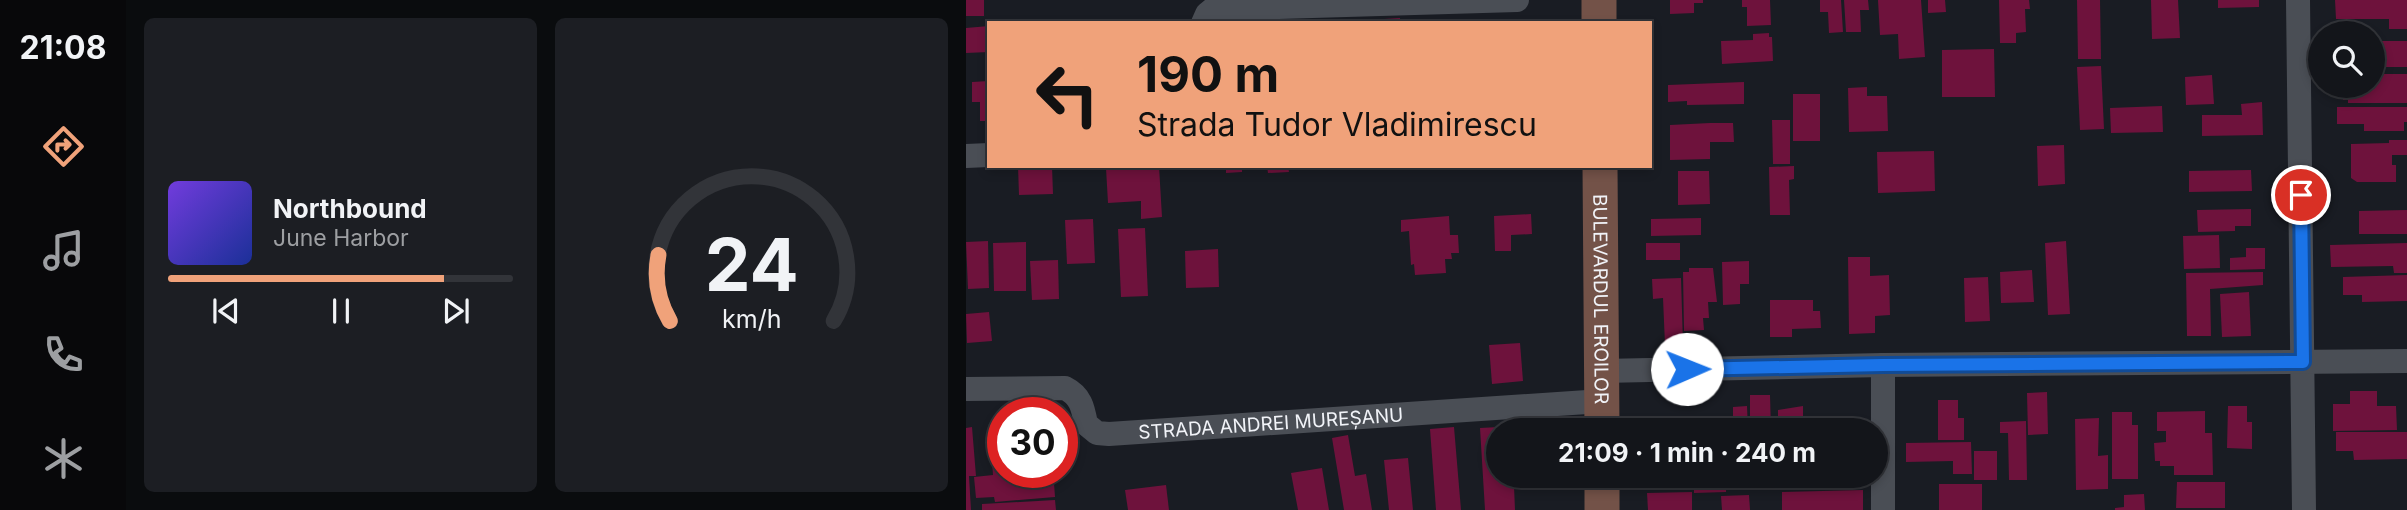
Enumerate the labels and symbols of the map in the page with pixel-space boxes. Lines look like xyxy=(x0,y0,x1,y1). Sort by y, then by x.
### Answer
pin xyxy=(2271,165,2331,225)
street label: BULEVARDUL EROILOR xyxy=(1588,194,1613,404)
position arrow xyxy=(1650,332,1724,406)
speed limit sign: 30 xyxy=(987,397,1078,488)
street label: STRADA ANDREI MUREȘANU xyxy=(1138,403,1404,444)

